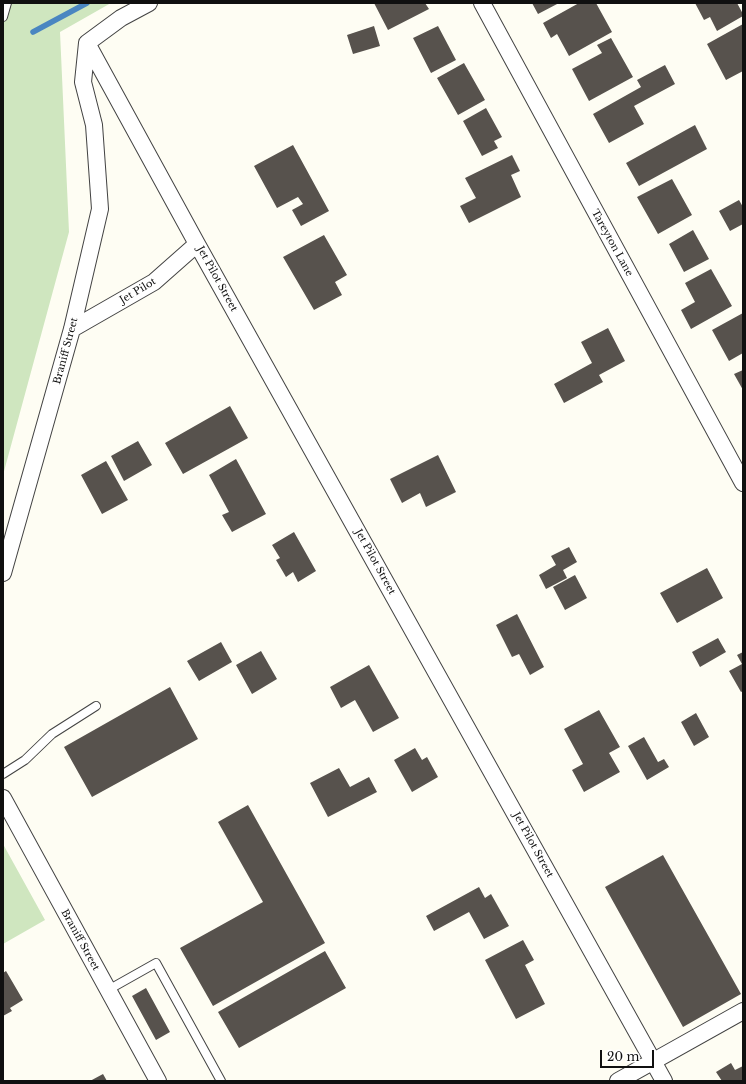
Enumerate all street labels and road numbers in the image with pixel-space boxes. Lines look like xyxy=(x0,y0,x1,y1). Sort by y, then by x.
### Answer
street label: Tareyton Lane xyxy=(589,207,635,279)
street label: Jet Pilot Street xyxy=(194,244,240,314)
street label: Jet Pilot xyxy=(118,276,158,306)
street label: Braniff Street xyxy=(51,316,81,386)
street label: Jet Pilot Street xyxy=(352,527,398,597)
street label: Jet Pilot Street xyxy=(510,810,556,880)
street label: Braniff Street xyxy=(58,907,102,973)

